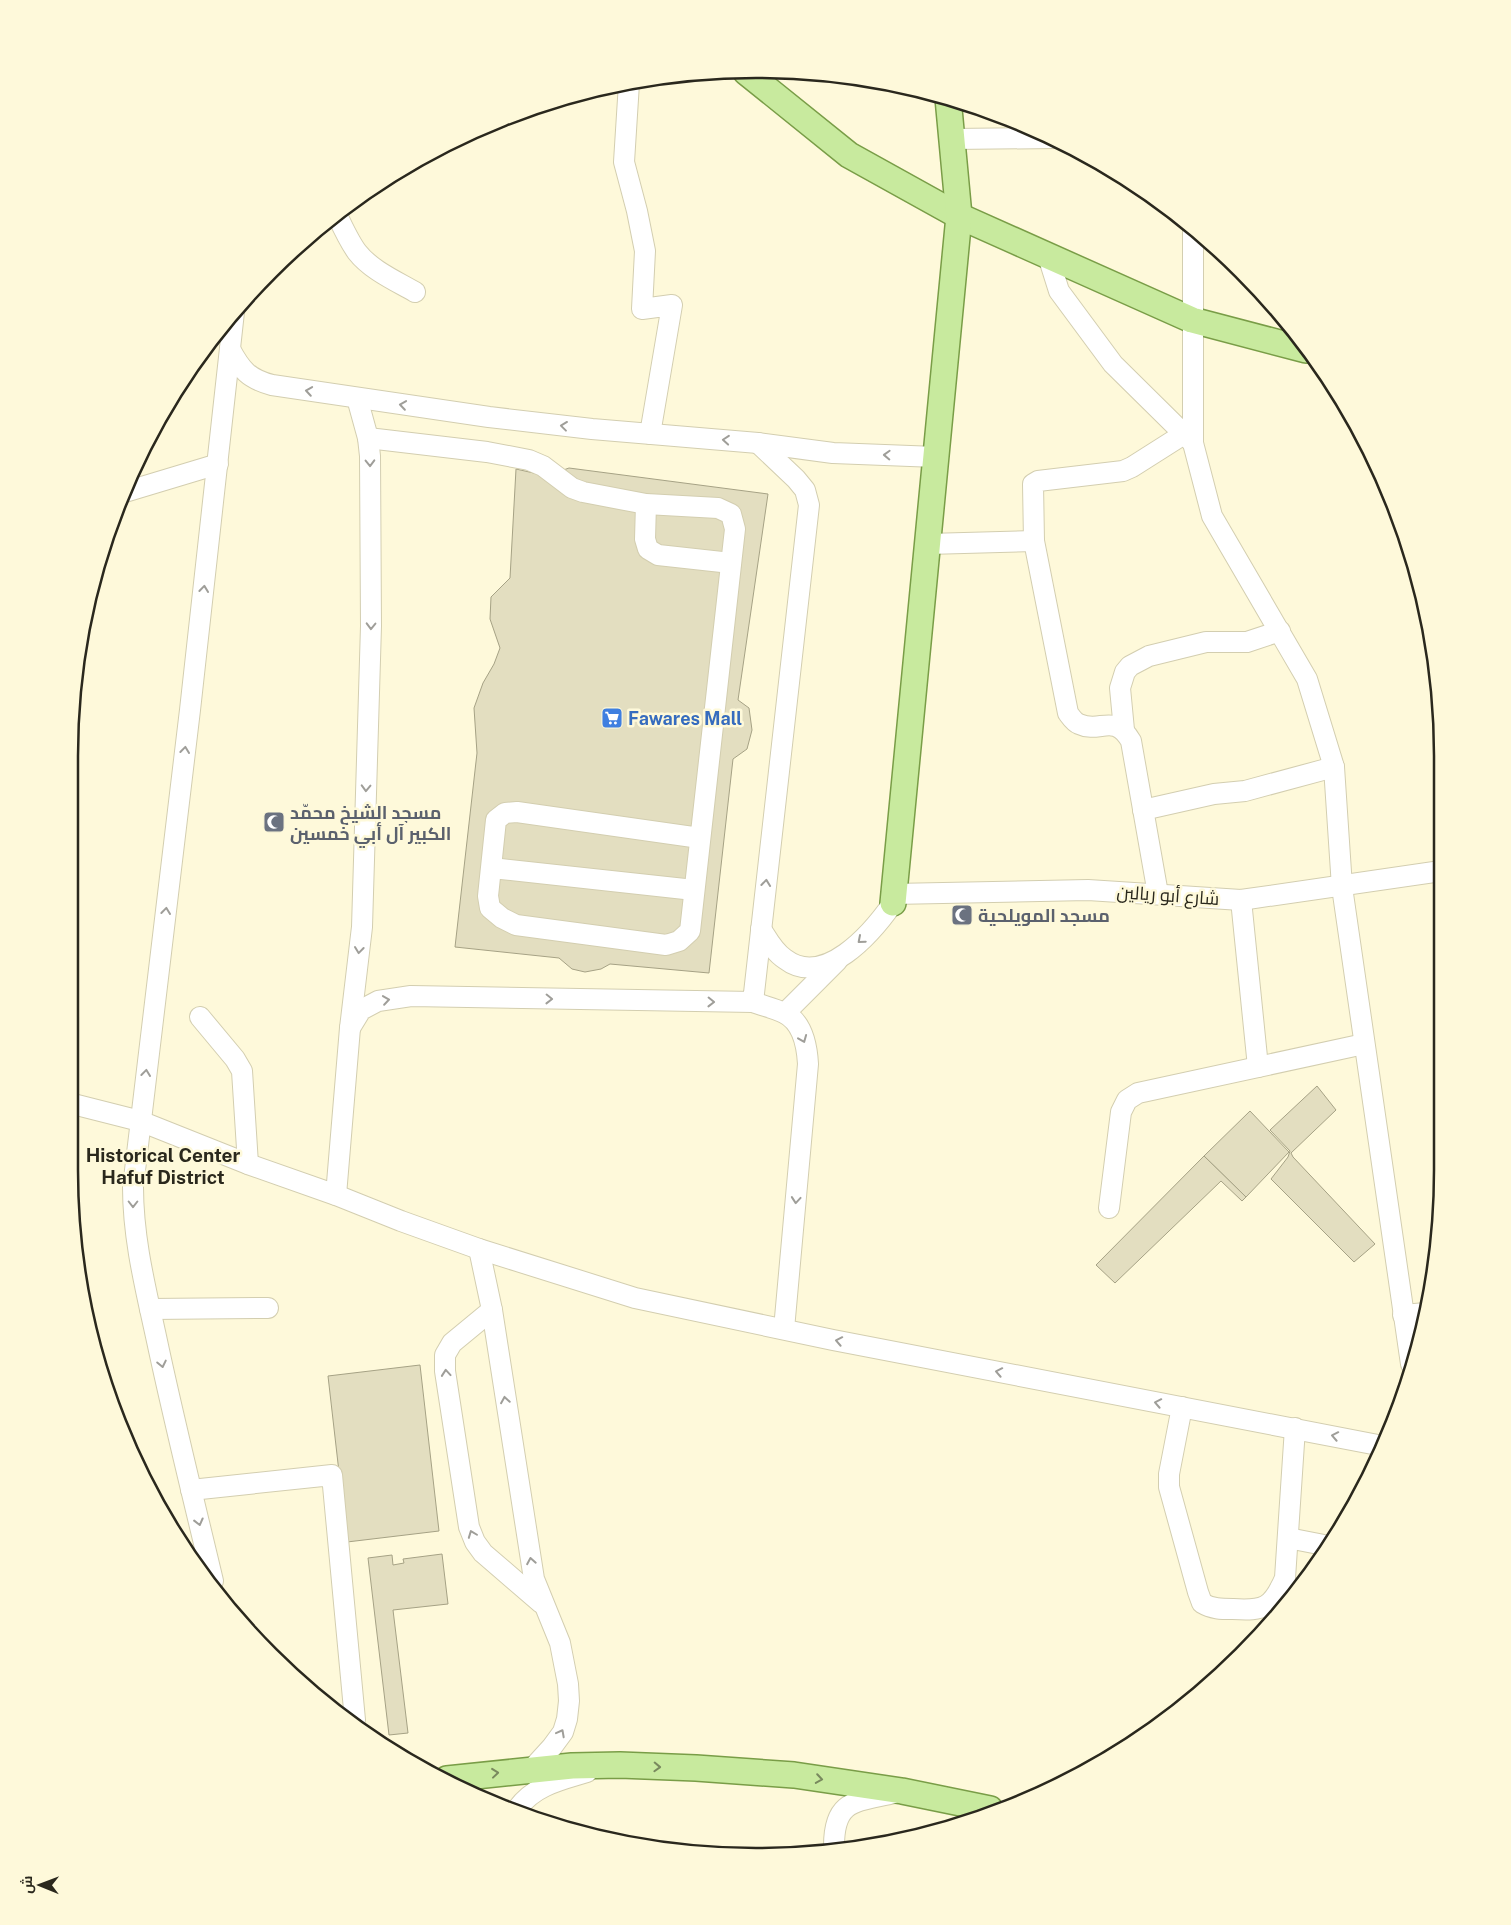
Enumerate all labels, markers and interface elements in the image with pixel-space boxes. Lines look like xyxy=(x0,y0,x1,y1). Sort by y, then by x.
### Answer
one-way arrow xyxy=(305,386,313,397)
one-way arrow xyxy=(398,400,407,410)
one-way arrow xyxy=(559,421,567,432)
one-way arrow xyxy=(721,435,729,446)
one-way arrow xyxy=(883,450,891,461)
one-way arrow xyxy=(365,460,375,467)
one-way arrow xyxy=(198,584,209,592)
one-way arrow xyxy=(366,622,376,630)
supermarket icon: Fawares Mall xyxy=(600,706,624,730)
place label: Fawares Mall xyxy=(628,708,742,729)
one-way arrow xyxy=(179,746,190,754)
one-way arrow xyxy=(361,784,372,792)
place label: مسجد الشيخ محمّد الكبير آل أبي خمسين xyxy=(290,802,451,849)
mosque icon: مسجد الشيخ محمّد الكبير آل أبي خمسين xyxy=(262,810,286,834)
one-way arrow xyxy=(761,878,772,886)
street label: شارع أبو ريالين xyxy=(1116,881,1220,911)
mosque icon: مسجد المويلحية xyxy=(950,903,974,927)
place label: مسجد المويلحية xyxy=(978,905,1110,927)
one-way arrow xyxy=(160,907,171,915)
one-way arrow xyxy=(857,934,866,943)
one-way arrow xyxy=(354,947,365,955)
one-way arrow xyxy=(545,994,553,1004)
one-way arrow xyxy=(383,995,391,1006)
one-way arrow xyxy=(708,997,715,1007)
one-way arrow xyxy=(797,1034,808,1043)
one-way arrow xyxy=(140,1068,151,1076)
district label: Historical Center Hafuf District xyxy=(86,1144,240,1188)
one-way arrow xyxy=(791,1197,802,1205)
one-way arrow xyxy=(128,1201,138,1209)
one-way arrow xyxy=(835,1336,843,1346)
one-way arrow xyxy=(156,1360,167,1368)
one-way arrow xyxy=(994,1367,1003,1377)
one-way arrow xyxy=(441,1369,452,1377)
one-way arrow xyxy=(501,1396,511,1404)
one-way arrow xyxy=(1154,1398,1163,1408)
one-way arrow xyxy=(1331,1432,1339,1442)
one-way arrow xyxy=(193,1518,204,1527)
one-way arrow xyxy=(468,1530,478,1539)
one-way arrow xyxy=(526,1556,536,1565)
one-way arrow xyxy=(555,1729,565,1738)
one-way arrow xyxy=(654,1761,662,1772)
one-way arrow xyxy=(492,1768,500,1779)
one-way arrow xyxy=(815,1773,824,1783)
north arrow xyxy=(15,1860,65,1910)
text: ش xyxy=(19,1876,36,1894)

